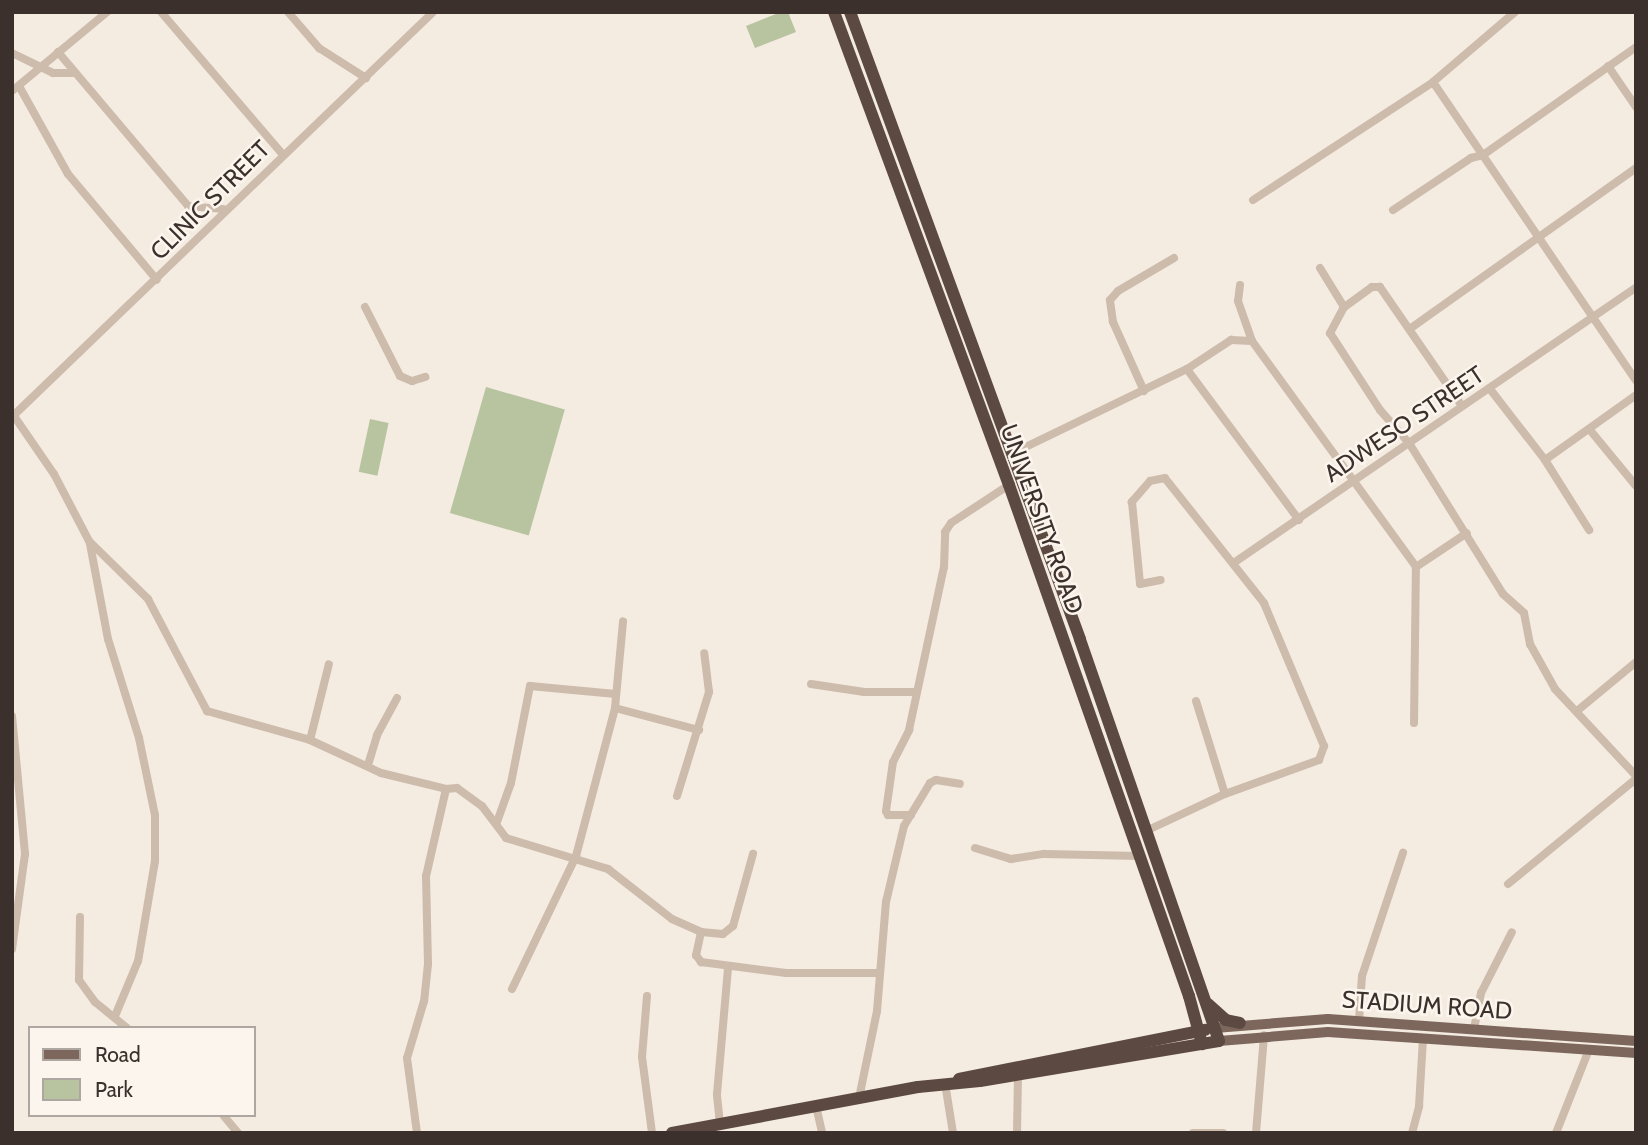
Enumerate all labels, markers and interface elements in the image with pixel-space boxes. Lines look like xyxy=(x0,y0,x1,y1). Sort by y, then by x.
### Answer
street label: CLINIC STREET xyxy=(144,134,276,266)
street label: ADWESO STREET xyxy=(1319,360,1489,488)
street label: UNIVERSITY ROAD xyxy=(994,420,1090,618)
street label: STADIUM ROAD xyxy=(1341,985,1513,1025)
legend xyxy=(28,1026,256,1117)
text: Road xyxy=(95,1042,141,1067)
text: Park xyxy=(95,1077,133,1102)

